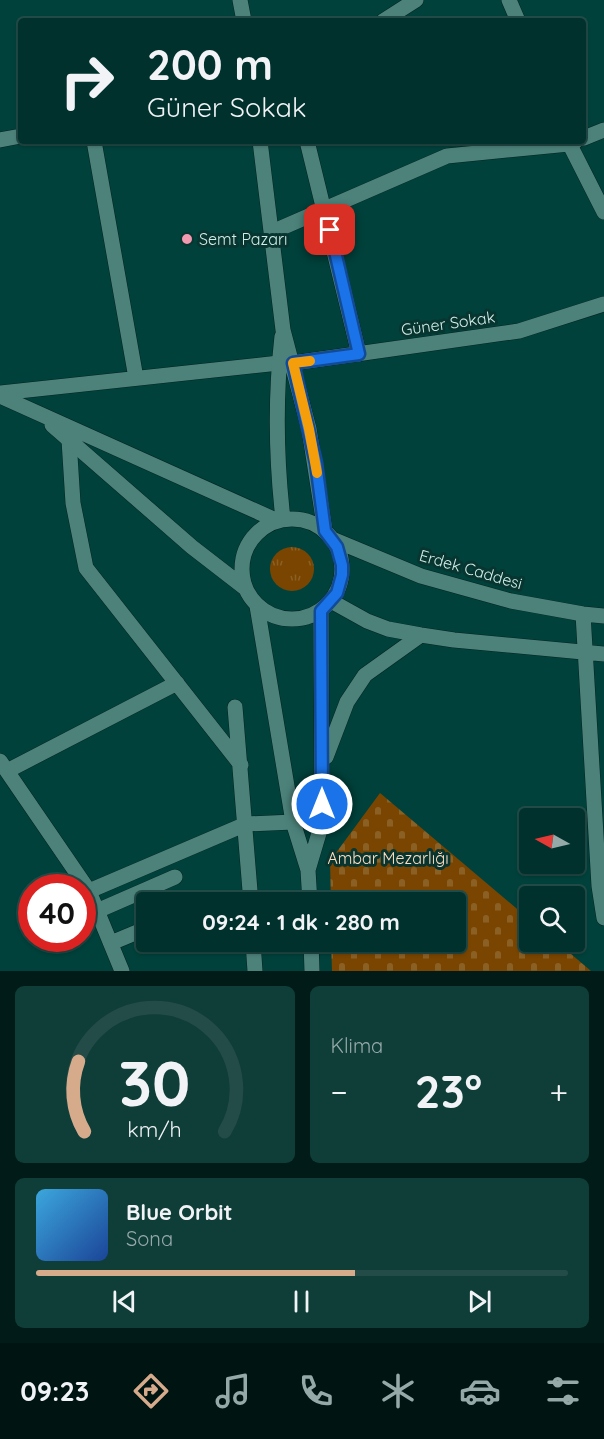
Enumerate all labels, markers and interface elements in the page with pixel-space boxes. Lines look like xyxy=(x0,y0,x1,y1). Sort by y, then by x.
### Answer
text: 200 m xyxy=(147,38,273,91)
icon: right xyxy=(48,42,126,120)
text: Güner Sokak xyxy=(147,90,306,124)
pin xyxy=(304,204,355,255)
icon: arrive xyxy=(313,213,346,246)
place label: Semt Pazarı xyxy=(199,229,288,249)
marker: Semt Pazarı xyxy=(180,232,194,246)
street label: Güner Sokak xyxy=(400,307,496,339)
street label: Erdek Caddesi xyxy=(417,545,525,593)
position arrow xyxy=(290,772,354,836)
north arrow xyxy=(519,808,585,874)
map controls xyxy=(519,808,585,952)
park label: Ambar Mezarlığı xyxy=(327,848,449,868)
speed limit sign: 40 xyxy=(18,874,96,952)
button: search xyxy=(519,886,585,952)
text: 09:24 · 1 dk · 280 m xyxy=(202,908,400,936)
text: Klima xyxy=(331,1033,383,1058)
text: 30 xyxy=(119,1044,191,1122)
text: 23° xyxy=(415,1063,482,1119)
text: − xyxy=(331,1071,348,1112)
text: + xyxy=(549,1071,568,1112)
text: km/h xyxy=(128,1116,182,1142)
text: Blue Orbit xyxy=(126,1198,232,1226)
text: Sona xyxy=(126,1226,173,1251)
icon: previous xyxy=(108,1285,141,1318)
icon: pause xyxy=(285,1285,318,1318)
icon: next xyxy=(463,1285,496,1318)
icon: directions xyxy=(130,1370,172,1412)
icon: music xyxy=(212,1370,254,1412)
icon: phone xyxy=(295,1370,337,1412)
icon: climate xyxy=(377,1370,419,1412)
icon: car xyxy=(459,1370,501,1412)
icon: filters xyxy=(542,1370,584,1412)
text: 09:23 xyxy=(20,1374,89,1408)

